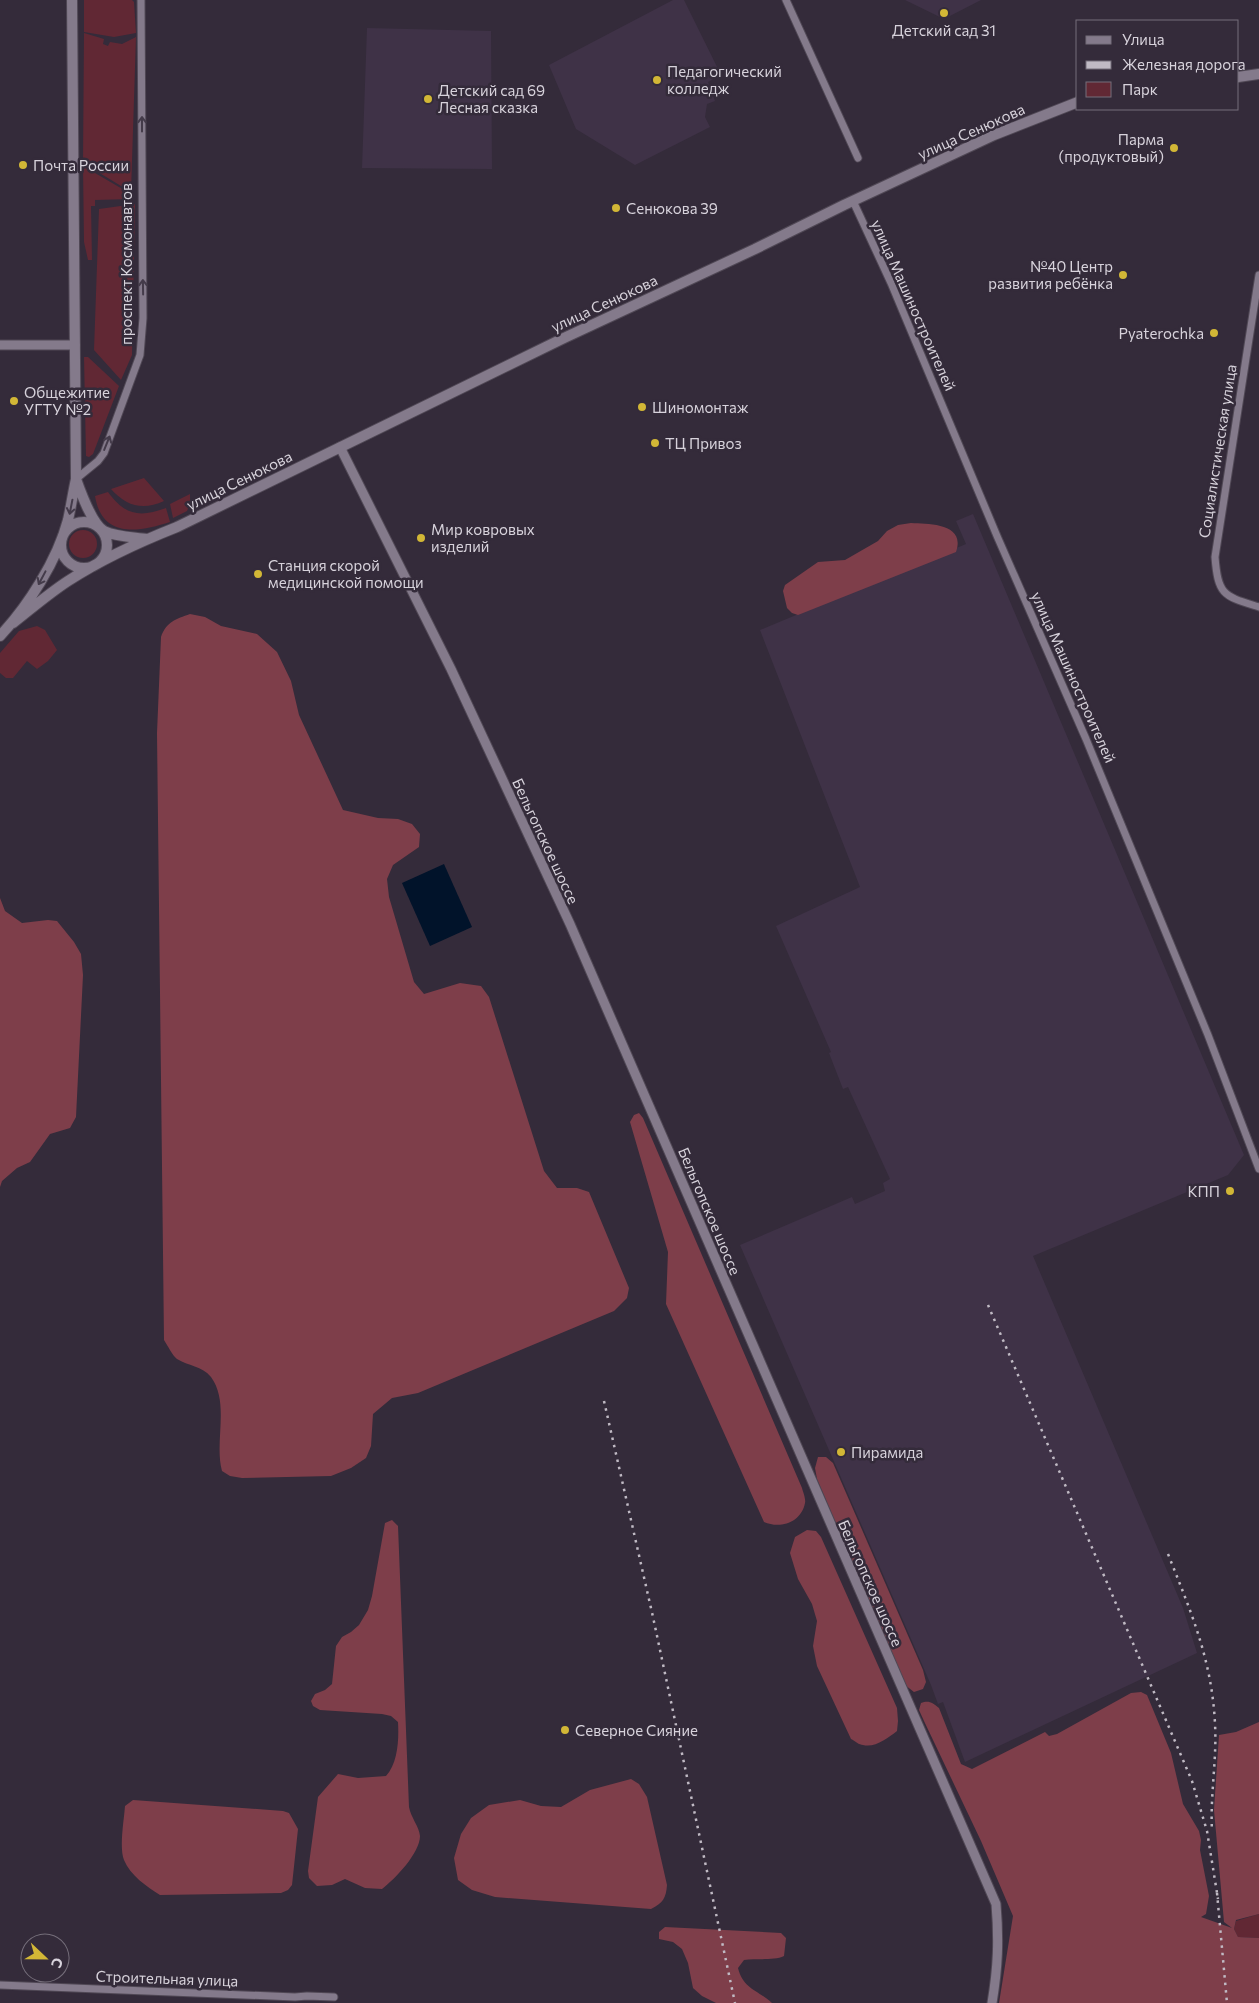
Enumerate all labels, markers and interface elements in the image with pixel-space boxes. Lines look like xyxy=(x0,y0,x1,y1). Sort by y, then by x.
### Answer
marker: Детский сад 31 xyxy=(938,7,950,19)
legend xyxy=(1076,20,1239,110)
place label: Детский сад 31 xyxy=(892,21,996,39)
text: Улица xyxy=(1122,30,1164,48)
text: Железная дорога xyxy=(1122,55,1246,73)
place label: Педагогический колледж xyxy=(667,62,782,97)
marker: Педагогический колледж xyxy=(651,74,663,86)
text: Парк xyxy=(1122,80,1158,98)
place label: Детский сад 69 Лесная сказка xyxy=(438,81,545,116)
marker: Детский сад 69 Лесная сказка xyxy=(422,93,434,105)
street label: улица Сенюкова xyxy=(915,99,1027,163)
one-way arrow xyxy=(137,116,147,132)
place label: Парма (продуктовый) xyxy=(1058,130,1164,165)
marker: Парма (продуктовый) xyxy=(1168,142,1180,154)
place label: Почта России xyxy=(33,156,129,174)
marker: Почта России xyxy=(17,159,29,171)
street label: проспект Космонавтов xyxy=(117,183,135,345)
place label: Сенюкова 39 xyxy=(626,199,718,217)
marker: Сенюкова 39 xyxy=(610,202,622,214)
street label: улица Машиностроителей xyxy=(868,217,960,393)
place label: №40 Центр развития ребёнка xyxy=(988,257,1113,292)
marker: №40 Центр развития ребёнка xyxy=(1117,269,1129,281)
street label: улица Сенюкова xyxy=(548,270,660,336)
one-way arrow xyxy=(138,279,148,295)
place label: Pyaterochka xyxy=(1118,324,1204,342)
marker: Pyaterochka xyxy=(1208,327,1220,339)
street label: Социалистическая улица xyxy=(1194,363,1240,539)
place label: Общежитие УГТУ №2 xyxy=(24,383,110,418)
marker: Общежитие УГТУ №2 xyxy=(8,395,20,407)
place label: Шиномонтаж xyxy=(652,398,749,416)
marker: Шиномонтаж xyxy=(636,401,648,413)
place label: ТЦ Привоз xyxy=(665,434,742,452)
one-way arrow xyxy=(103,436,113,451)
marker: ТЦ Привоз xyxy=(649,437,661,449)
street label: улица Сенюкова xyxy=(183,447,295,513)
one-way arrow xyxy=(65,498,75,514)
place label: Мир ковровых изделий xyxy=(431,520,535,555)
marker: Мир ковровых изделий xyxy=(415,532,427,544)
place label: Станция скорой медицинской помощи xyxy=(268,556,424,591)
marker: Станция скорой медицинской помощи xyxy=(252,568,264,580)
one-way arrow xyxy=(37,571,47,586)
street label: улица Машиностроителей xyxy=(1028,589,1120,765)
street label: Бельгопское шоссе xyxy=(509,775,583,907)
street label: Бельгопское шоссе xyxy=(675,1145,745,1278)
place label: КПП xyxy=(1188,1182,1220,1200)
marker: КПП xyxy=(1224,1185,1236,1197)
place label: Пирамида xyxy=(851,1443,923,1461)
marker: Пирамида xyxy=(835,1446,847,1458)
street label: Бельгопское шоссе xyxy=(835,1517,907,1649)
place label: Северное Сияние xyxy=(575,1721,698,1739)
marker: Северное Сияние xyxy=(559,1724,571,1736)
north arrow xyxy=(20,1933,70,1983)
text: С xyxy=(48,1955,67,1971)
street label: Строительная улица xyxy=(95,1967,239,1989)

